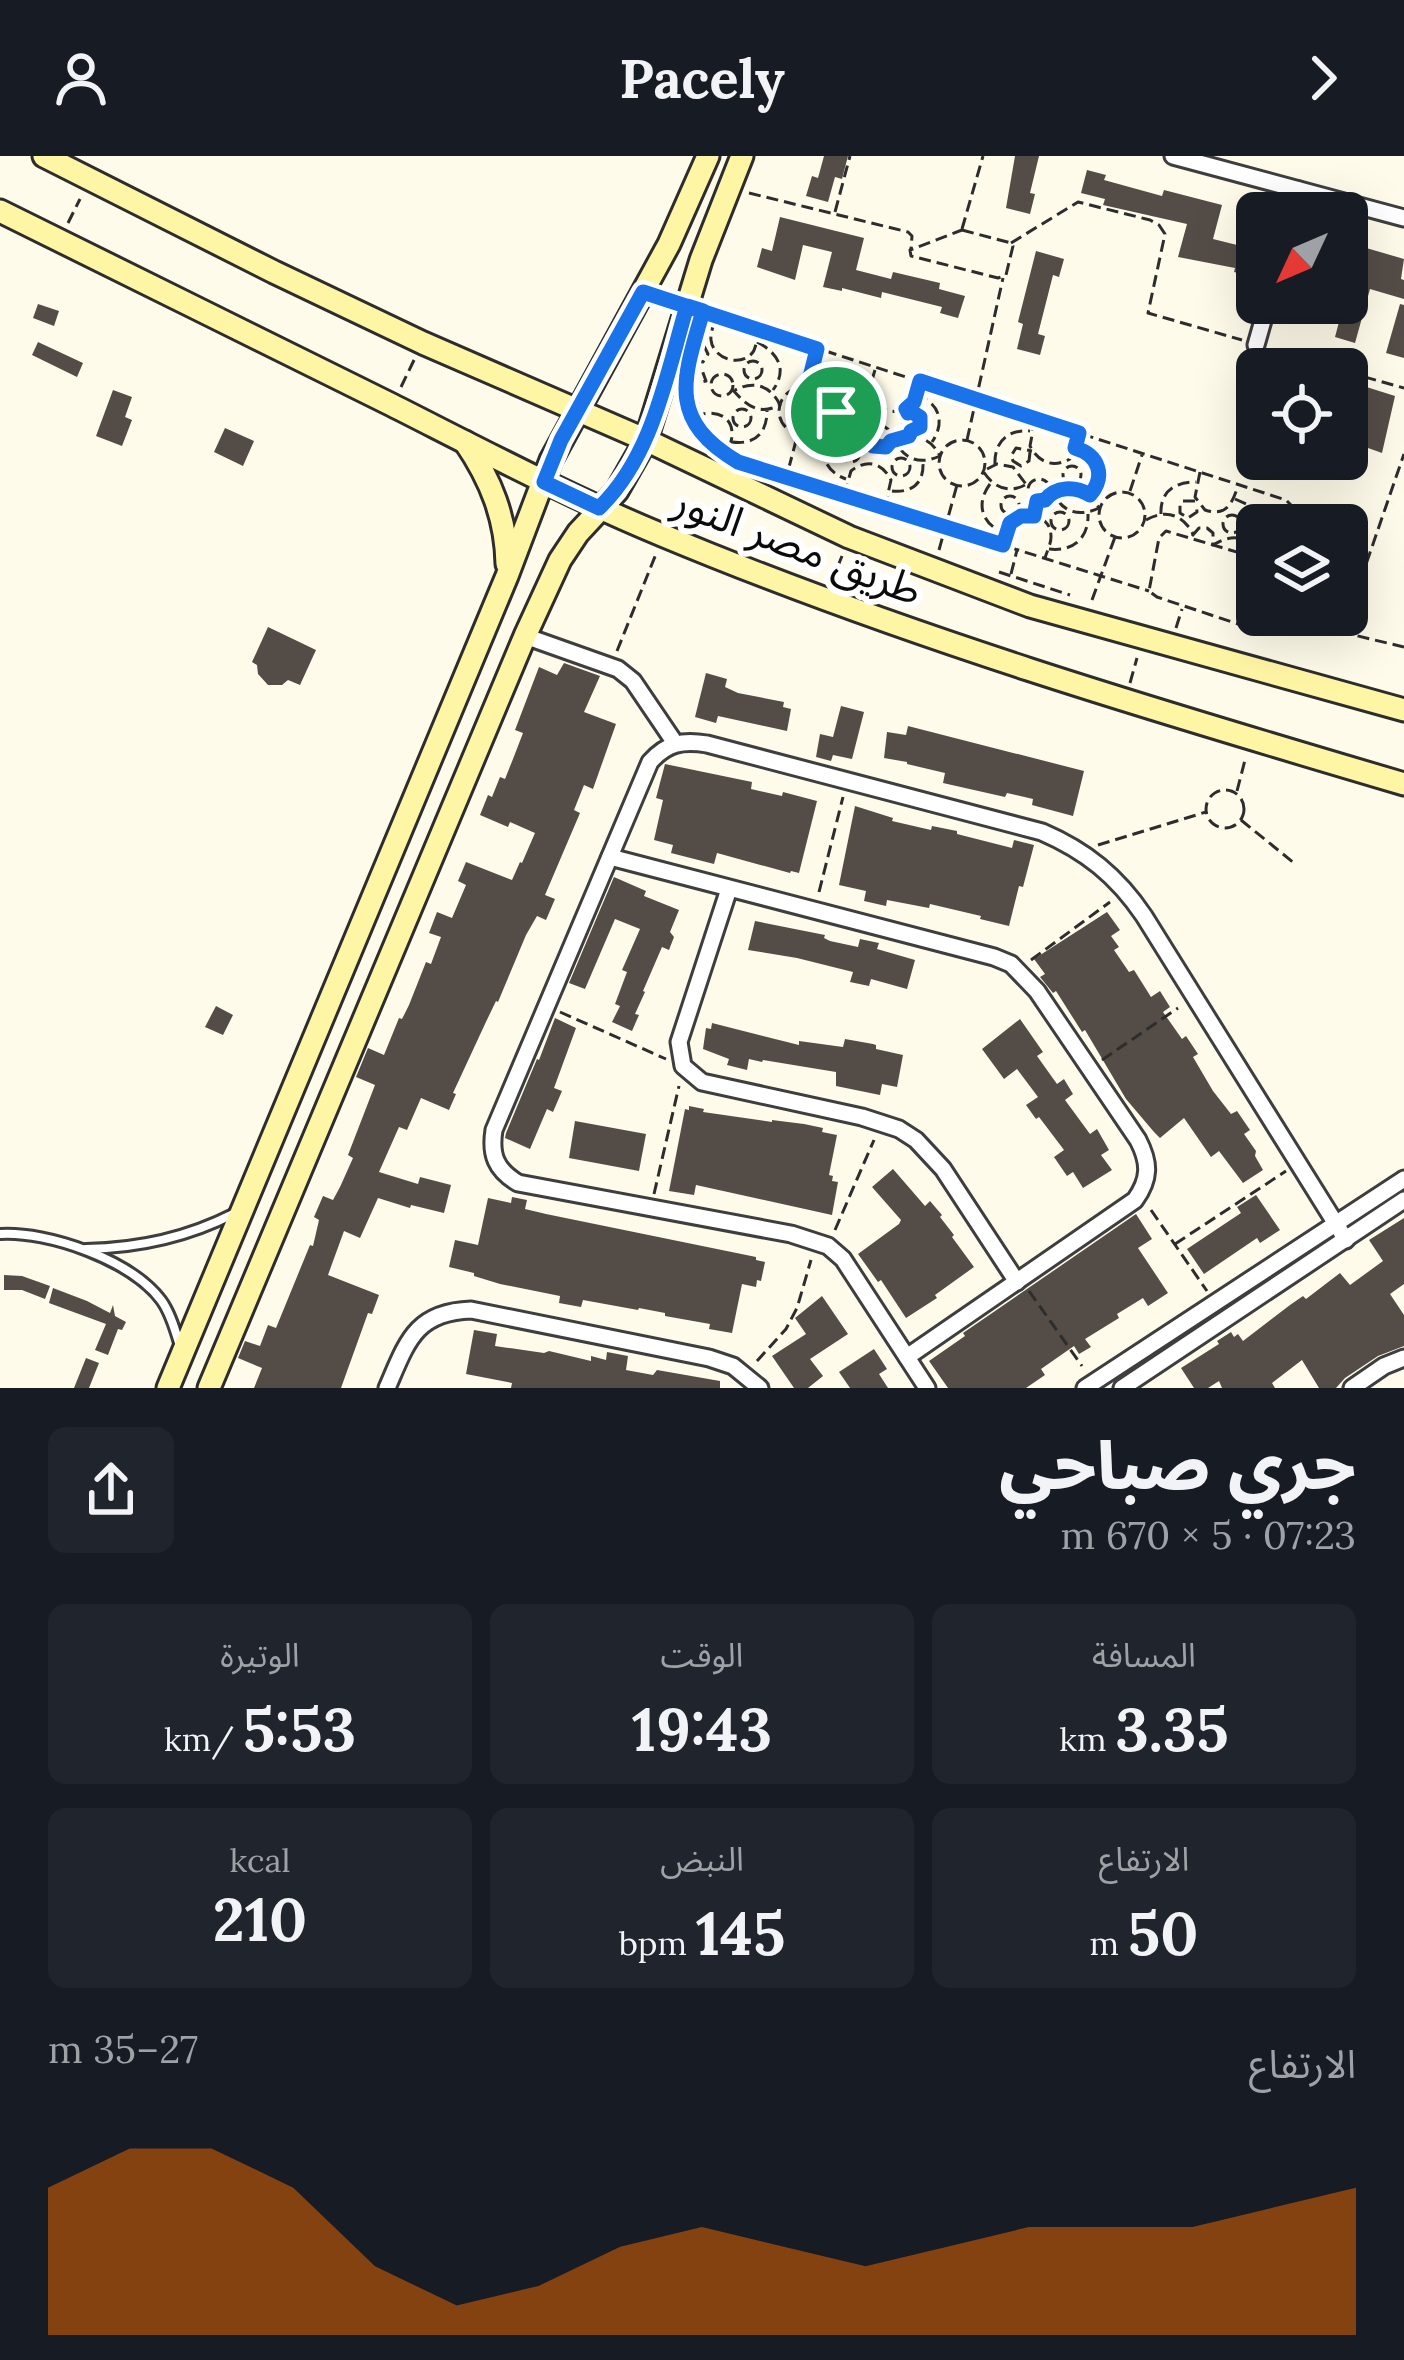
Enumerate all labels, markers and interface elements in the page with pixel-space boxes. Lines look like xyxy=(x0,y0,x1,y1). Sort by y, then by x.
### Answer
text: Pacely xyxy=(619,44,785,113)
icon: person xyxy=(48,45,114,111)
icon: forward xyxy=(1290,45,1356,111)
north arrow xyxy=(1236,192,1368,324)
map controls xyxy=(1236,192,1368,636)
button: locate xyxy=(1236,348,1368,480)
pin xyxy=(785,361,887,463)
icon: arrive xyxy=(803,379,869,445)
street label: طريق مصر النور xyxy=(664,472,930,617)
button: layers xyxy=(1236,504,1368,636)
text: جري صباحي xyxy=(999,1423,1356,1507)
button: share xyxy=(48,1427,174,1553)
text: 07:23 · 5 × 670 m xyxy=(1061,1510,1356,1560)
text: الوتيرة xyxy=(220,1634,300,1676)
text: الوقت xyxy=(661,1634,743,1676)
text: المسافة xyxy=(1092,1634,1196,1676)
text: 5:53 xyxy=(243,1691,356,1767)
text: 19:43 xyxy=(632,1691,772,1767)
text: 3.35 xyxy=(1115,1691,1229,1767)
text: /km xyxy=(164,1718,243,1760)
text: km xyxy=(1059,1718,1115,1760)
text: النبض xyxy=(660,1838,744,1880)
text: الارتفاع xyxy=(1099,1838,1189,1880)
text: kcal xyxy=(230,1839,290,1881)
text: 210 xyxy=(213,1881,307,1957)
text: 145 xyxy=(696,1895,785,1971)
text: 50 xyxy=(1128,1895,1198,1971)
text: bpm xyxy=(619,1922,696,1964)
text: m xyxy=(1090,1922,1128,1964)
text: 27–35 m xyxy=(48,2024,198,2074)
text: الارتفاع xyxy=(1249,2039,1356,2089)

